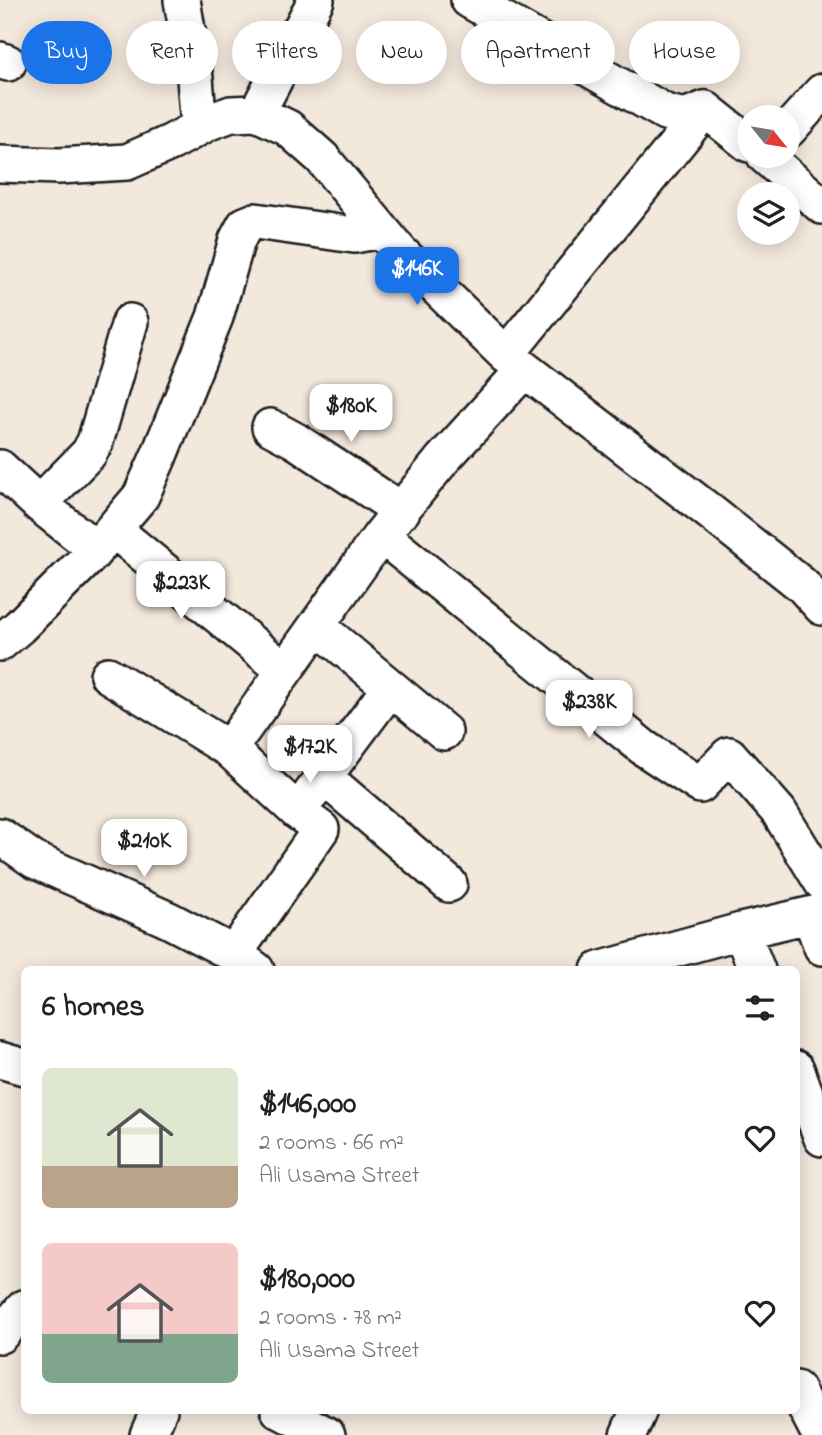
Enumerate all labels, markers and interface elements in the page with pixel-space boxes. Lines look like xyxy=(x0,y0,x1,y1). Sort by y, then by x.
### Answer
chip: Buy xyxy=(21,21,112,84)
chip: Rent xyxy=(126,21,218,84)
chip: Filters xyxy=(232,21,342,84)
chip: New xyxy=(356,21,447,84)
chip: Apartment xyxy=(461,21,615,84)
chip: House xyxy=(629,21,740,84)
north arrow xyxy=(737,105,800,168)
map controls xyxy=(737,105,800,245)
button: layers xyxy=(737,182,800,245)
pin: $146K xyxy=(368,247,466,307)
text: $146K xyxy=(391,253,443,286)
pin: $180K xyxy=(302,384,400,444)
text: $180K xyxy=(326,390,376,423)
pin: $223K xyxy=(132,562,230,621)
text: $223K xyxy=(152,567,210,600)
pin: $238K xyxy=(540,680,638,740)
text: $238K xyxy=(562,686,616,719)
pin: $172K xyxy=(261,726,359,785)
text: $172K xyxy=(283,731,337,764)
pin: $210K xyxy=(95,820,193,879)
text: $210K xyxy=(117,825,171,858)
text: 6 homes xyxy=(42,986,145,1030)
icon: filters xyxy=(741,989,779,1027)
text: $146,000 xyxy=(259,1083,356,1127)
icon: home xyxy=(98,1096,182,1180)
icon: heart xyxy=(741,1119,779,1157)
text: 2 rooms · 66 m² xyxy=(259,1127,404,1160)
text: Ali Usama Street xyxy=(259,1160,420,1193)
text: $180,000 xyxy=(259,1258,355,1302)
icon: home xyxy=(98,1271,182,1355)
icon: heart xyxy=(741,1294,779,1332)
text: 2 rooms · 78 m² xyxy=(259,1302,402,1335)
text: Ali Usama Street xyxy=(259,1335,420,1368)

